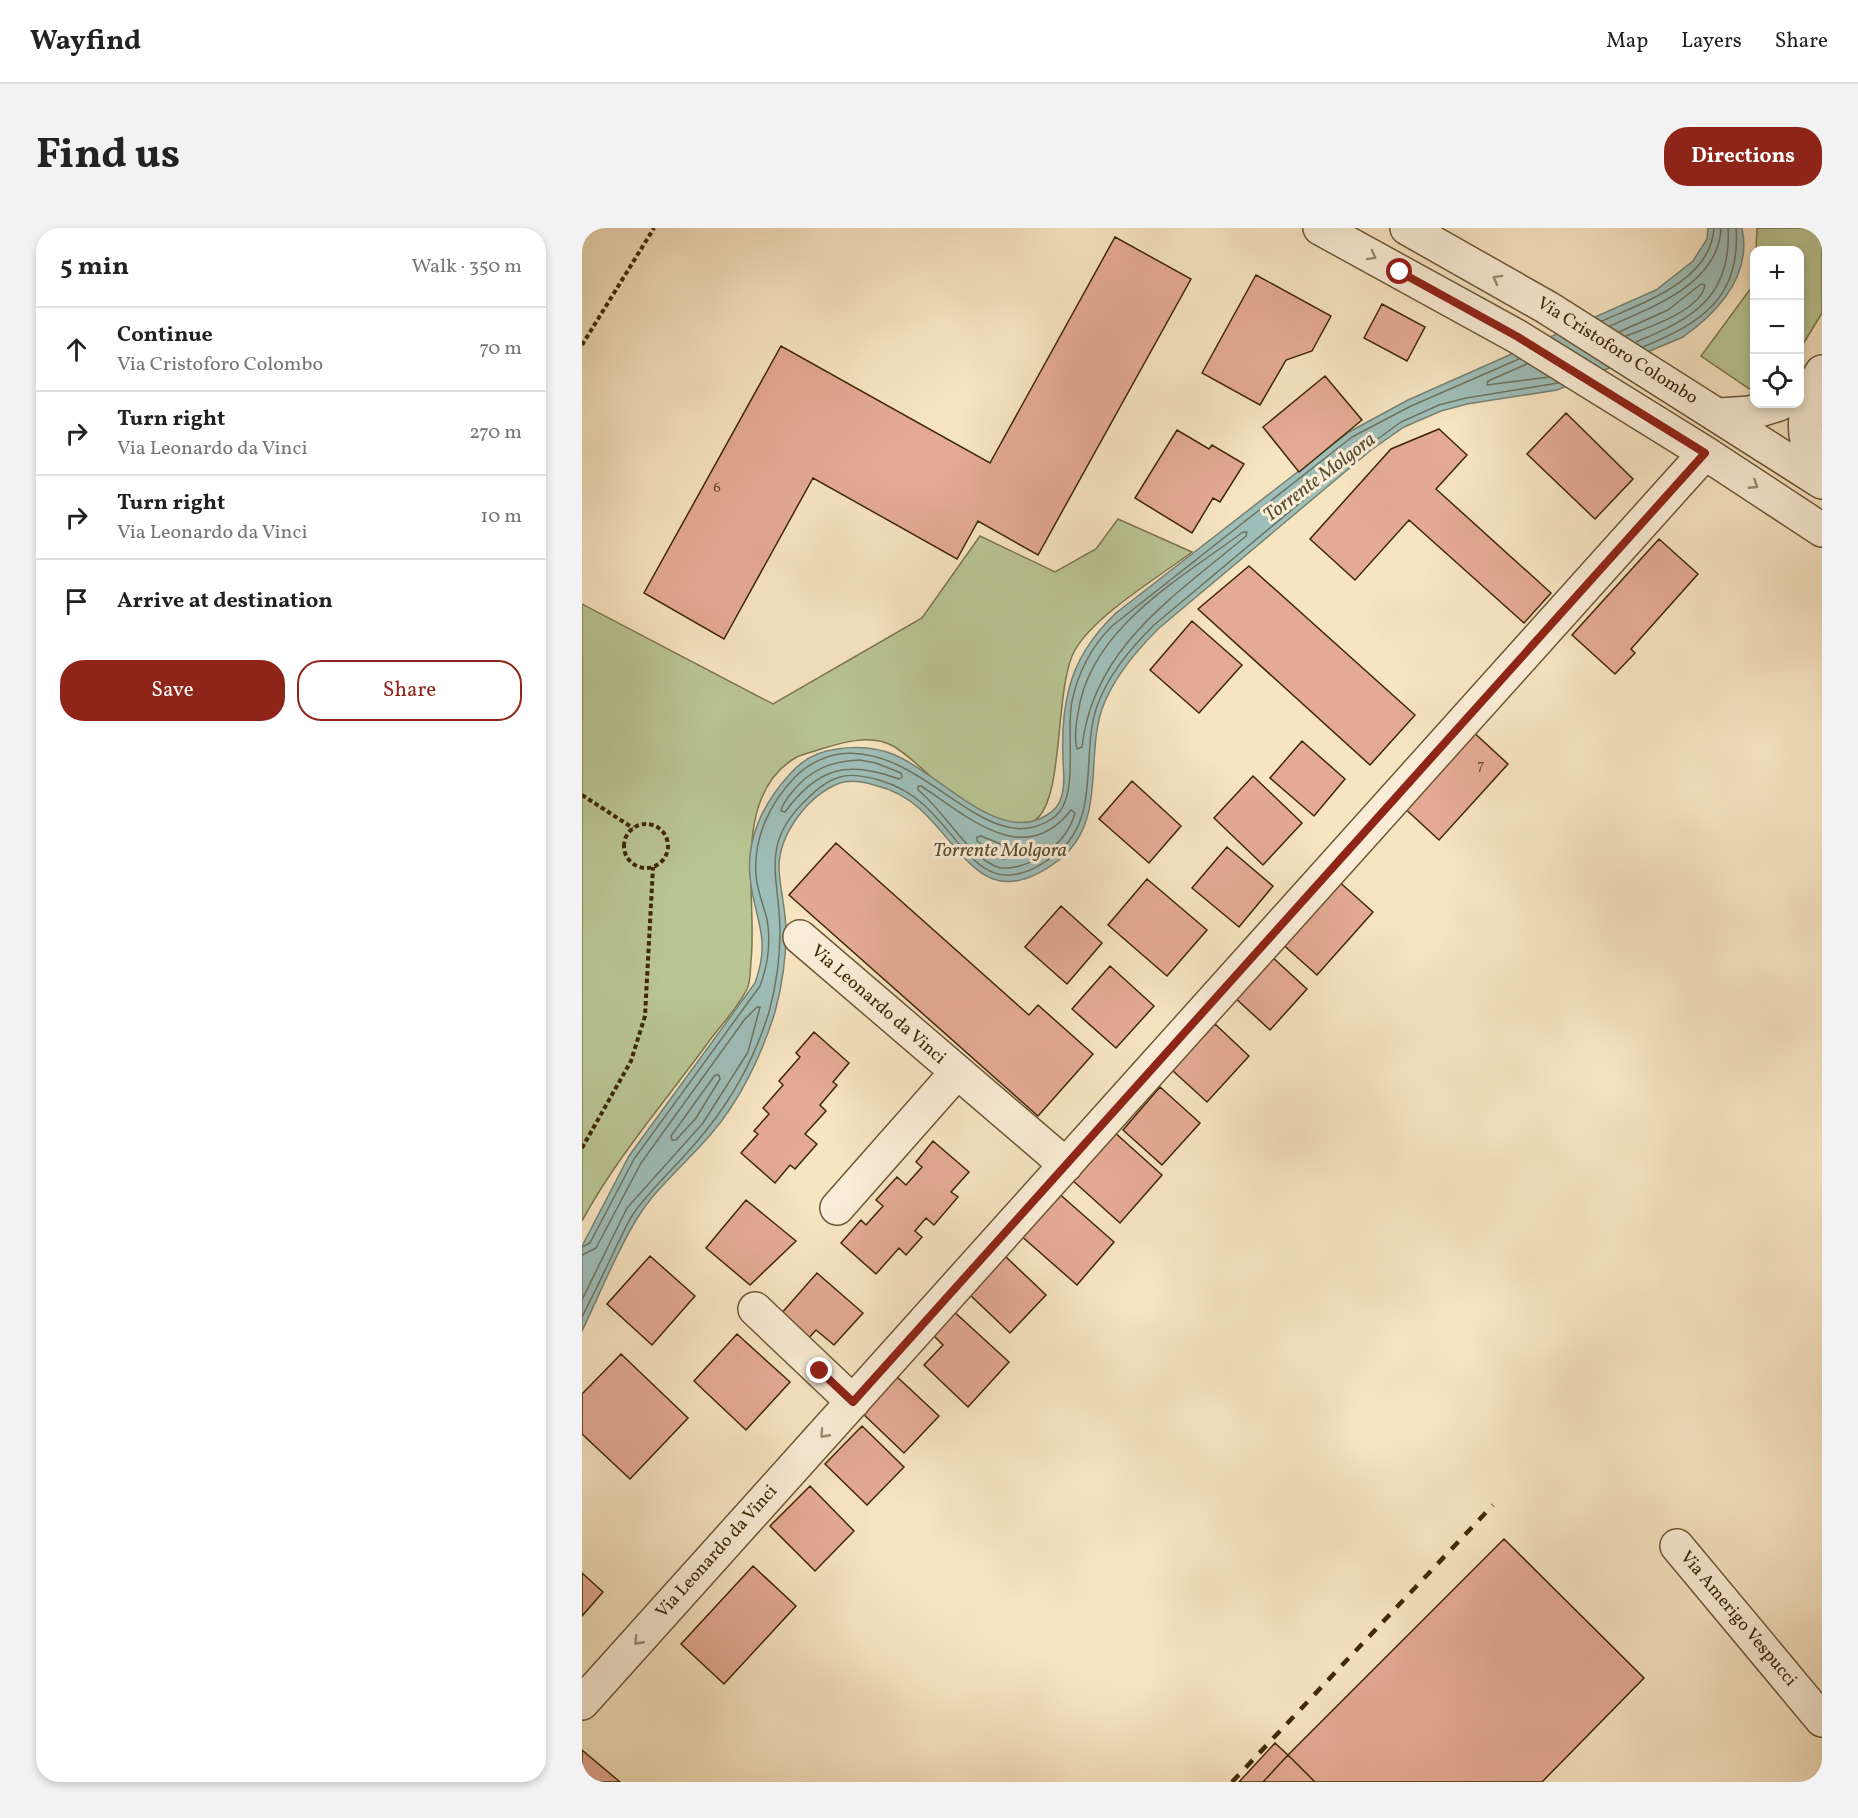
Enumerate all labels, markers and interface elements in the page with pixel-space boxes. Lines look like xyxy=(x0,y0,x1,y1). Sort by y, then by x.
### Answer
text: Wayfind xyxy=(30,22,141,61)
text: Map xyxy=(1606,27,1648,56)
text: Layers xyxy=(1681,27,1742,56)
text: Share xyxy=(1775,27,1828,56)
text: Find us xyxy=(36,127,180,186)
button: Directions xyxy=(1664,127,1822,186)
map controls xyxy=(1750,246,1804,408)
button: + xyxy=(1750,246,1804,300)
text: 5 min xyxy=(60,249,129,285)
one-way arrow xyxy=(1366,249,1376,260)
text: Walk · 350 m xyxy=(411,253,522,281)
route start xyxy=(1386,258,1412,284)
one-way arrow xyxy=(1493,275,1504,286)
street label: Via Cristoforo Colombo xyxy=(1532,291,1702,411)
button: − xyxy=(1750,300,1804,354)
text: Continue xyxy=(117,320,213,351)
icon: ahead xyxy=(60,333,93,366)
text: 70 m xyxy=(479,335,522,363)
text: Via Cristoforo Colombo xyxy=(117,351,323,379)
button: locate xyxy=(1750,354,1804,408)
text: Turn right xyxy=(117,404,225,435)
icon: right xyxy=(60,417,93,450)
text: 270 m xyxy=(469,419,522,447)
water label: Torrente Molgora xyxy=(1258,426,1382,530)
text: Via Leonardo da Vinci xyxy=(117,435,308,463)
house number: 6 xyxy=(713,478,721,499)
one-way arrow xyxy=(1747,478,1758,489)
text: Turn right xyxy=(117,488,225,519)
icon: right xyxy=(60,501,93,534)
text: 10 m xyxy=(481,503,522,531)
text: Via Leonardo da Vinci xyxy=(117,519,308,547)
icon: arrive xyxy=(60,585,93,618)
text: Arrive at destination xyxy=(117,586,333,617)
button: Save xyxy=(60,660,285,721)
button: Share xyxy=(297,660,522,721)
house number: 7 xyxy=(1477,755,1485,776)
water label: Torrente Molgora xyxy=(933,837,1067,865)
street label: Via Leonardo da Vinci xyxy=(805,939,951,1071)
route end xyxy=(806,1357,832,1383)
one-way arrow xyxy=(820,1427,831,1438)
street label: Via Leonardo da Vinci xyxy=(650,1480,784,1624)
street label: Via Amerigo Vespucci xyxy=(1674,1546,1802,1692)
one-way arrow xyxy=(634,1635,645,1645)

